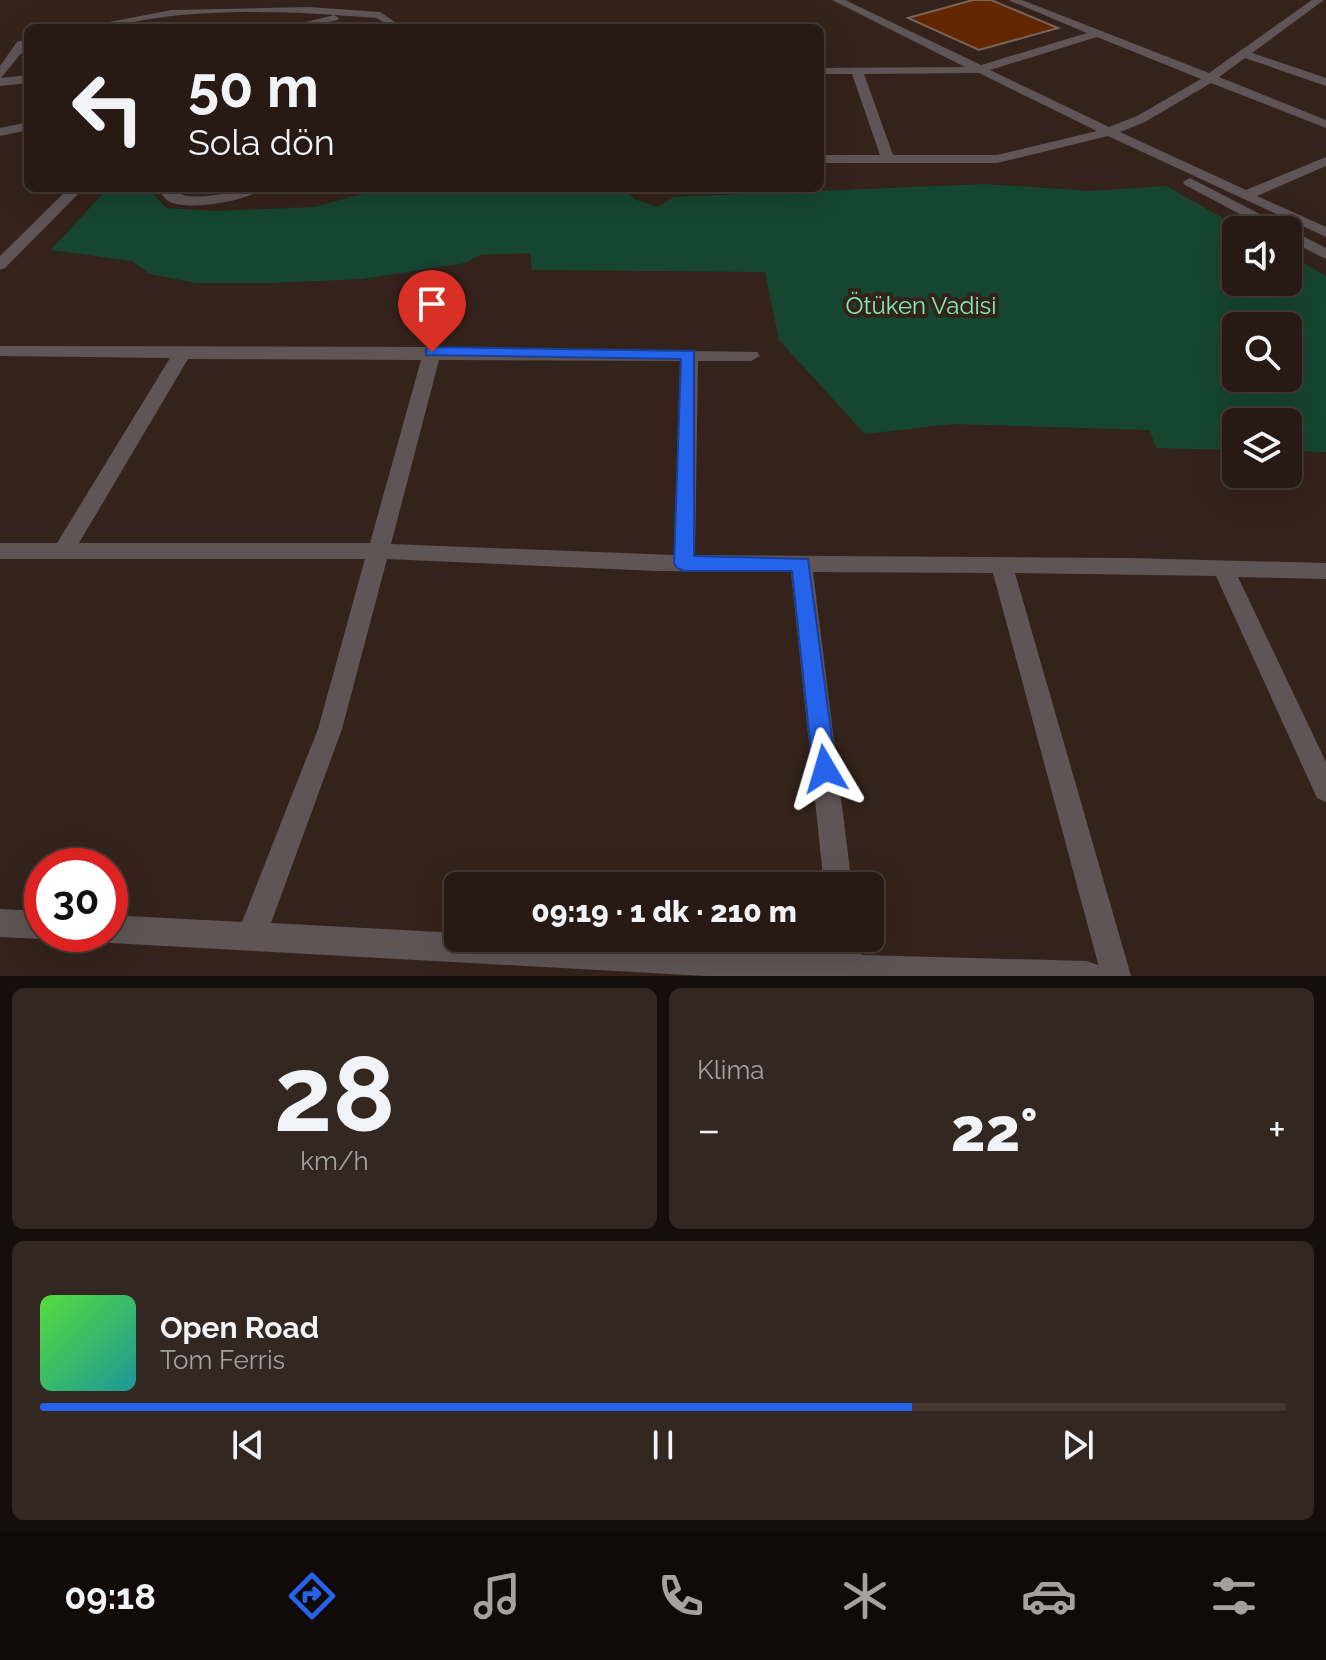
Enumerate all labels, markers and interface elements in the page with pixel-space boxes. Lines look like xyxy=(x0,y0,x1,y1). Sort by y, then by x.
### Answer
text: 50 m xyxy=(188,54,319,120)
icon: left xyxy=(56,56,160,160)
text: Sola dön xyxy=(188,121,335,163)
map controls xyxy=(1222,216,1302,488)
button: sound xyxy=(1222,216,1302,296)
pin xyxy=(398,270,466,352)
icon: arrive xyxy=(410,282,454,326)
park label: Ötüken Vadisi xyxy=(846,291,996,320)
button: search xyxy=(1222,312,1302,392)
button: layers xyxy=(1222,408,1302,488)
position arrow xyxy=(783,727,867,811)
speed limit sign: 30 xyxy=(24,848,128,952)
text: 09:19 · 1 dk · 210 m xyxy=(531,894,797,929)
text: 28 xyxy=(274,1033,395,1155)
text: Klima xyxy=(697,1055,765,1085)
text: 22° xyxy=(951,1095,1038,1165)
text: − xyxy=(697,1104,721,1155)
text: + xyxy=(1268,1104,1286,1155)
text: km/h xyxy=(300,1146,369,1176)
text: Open Road xyxy=(160,1310,319,1345)
text: Tom Ferris xyxy=(160,1345,285,1375)
icon: previous xyxy=(226,1423,270,1467)
icon: pause xyxy=(641,1423,685,1467)
icon: next xyxy=(1056,1423,1100,1467)
icon: directions xyxy=(284,1568,340,1624)
icon: music xyxy=(469,1568,525,1624)
icon: phone xyxy=(653,1568,709,1624)
icon: climate xyxy=(837,1568,893,1624)
icon: car xyxy=(1021,1568,1077,1624)
icon: filters xyxy=(1206,1568,1262,1624)
text: 09:18 xyxy=(64,1575,156,1617)

